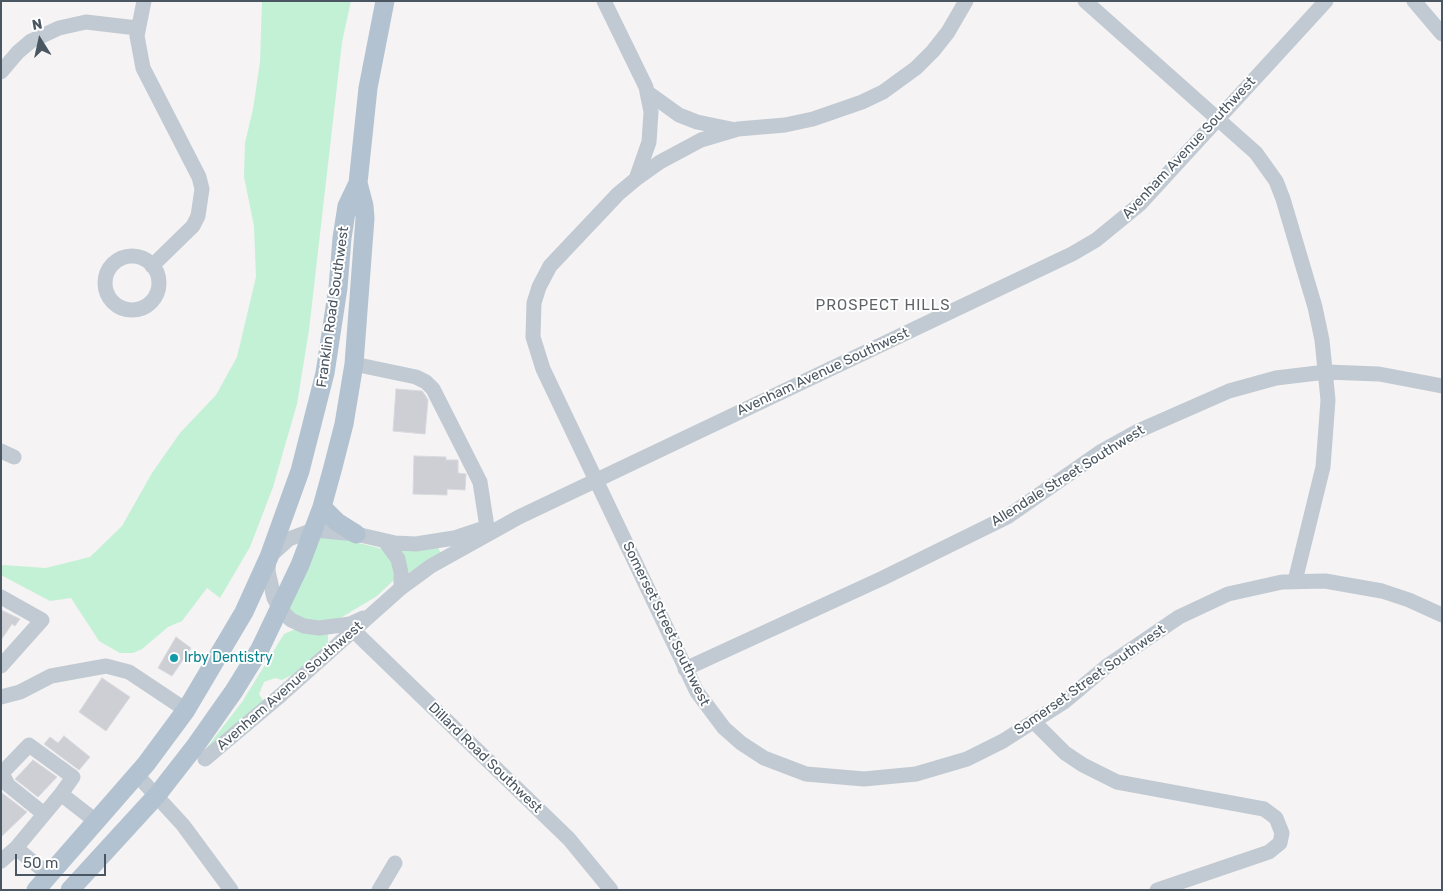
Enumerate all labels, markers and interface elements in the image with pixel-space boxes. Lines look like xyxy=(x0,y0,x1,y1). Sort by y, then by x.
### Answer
north arrow xyxy=(15,15,65,65)
text: N xyxy=(31,15,44,34)
street label: Avenham Avenue Southwest xyxy=(1119,74,1259,222)
street label: Franklin Road Southwest xyxy=(313,225,353,389)
district label: PROSPECT HILLS xyxy=(814,297,952,315)
street label: Avenham Avenue Southwest xyxy=(734,325,912,419)
street label: Allendale Street Southwest xyxy=(988,422,1148,530)
street label: Somerset Street Southwest xyxy=(619,539,713,709)
street label: Avenham Avenue Southwest xyxy=(214,618,366,754)
street label: Somerset Street Southwest xyxy=(1011,621,1169,739)
place label: Irby Dentistry xyxy=(184,650,273,666)
marker: Irby Dentistry xyxy=(168,652,180,664)
street label: Dillard Road Southwest xyxy=(425,699,545,817)
scale bar xyxy=(18,844,109,876)
text: 50 m xyxy=(23,854,58,872)

